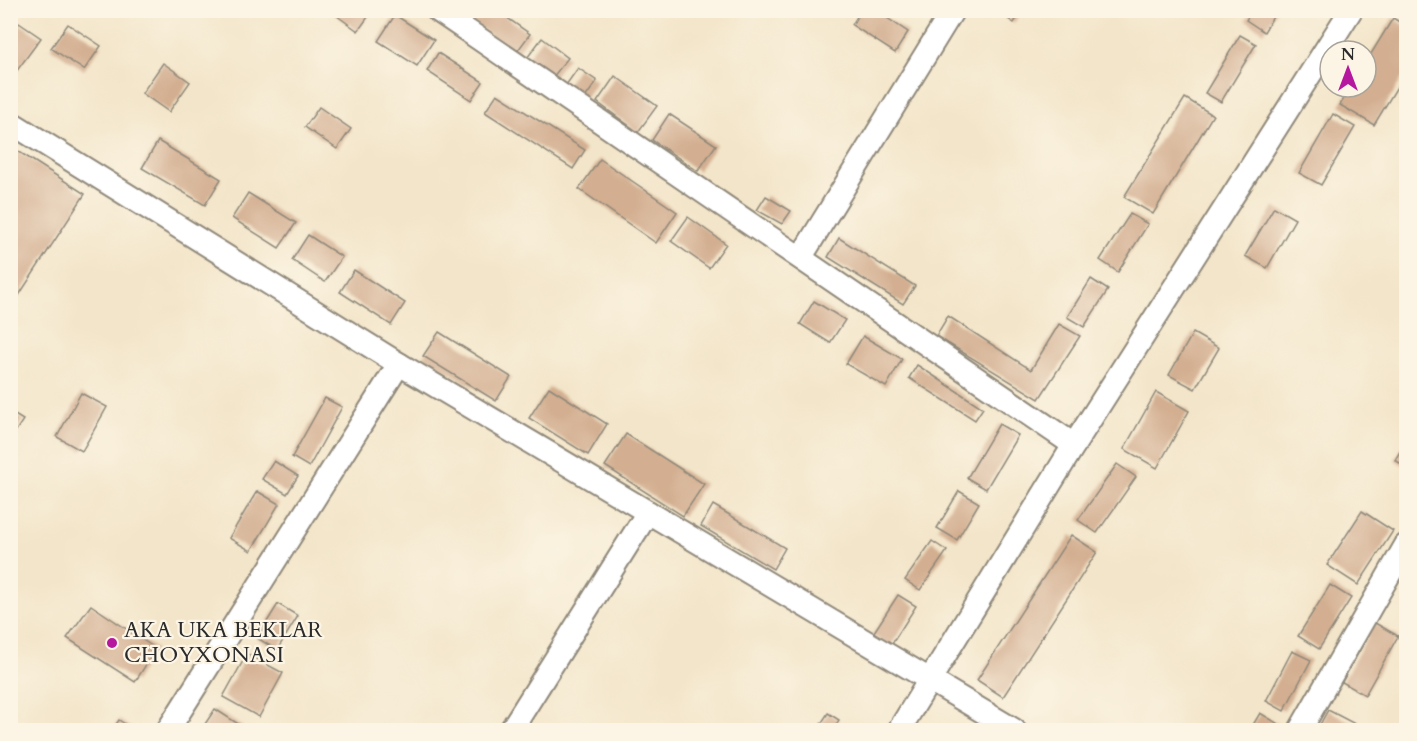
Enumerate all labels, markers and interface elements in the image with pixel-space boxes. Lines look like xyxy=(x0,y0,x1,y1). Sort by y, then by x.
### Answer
north arrow xyxy=(1318,39,1378,99)
text: N xyxy=(1341,44,1355,66)
place label: AKA UKA BEKLAR CHOYXONASI xyxy=(124,615,323,670)
marker: AKA UKA BEKLAR CHOYXONASI xyxy=(105,636,119,650)

